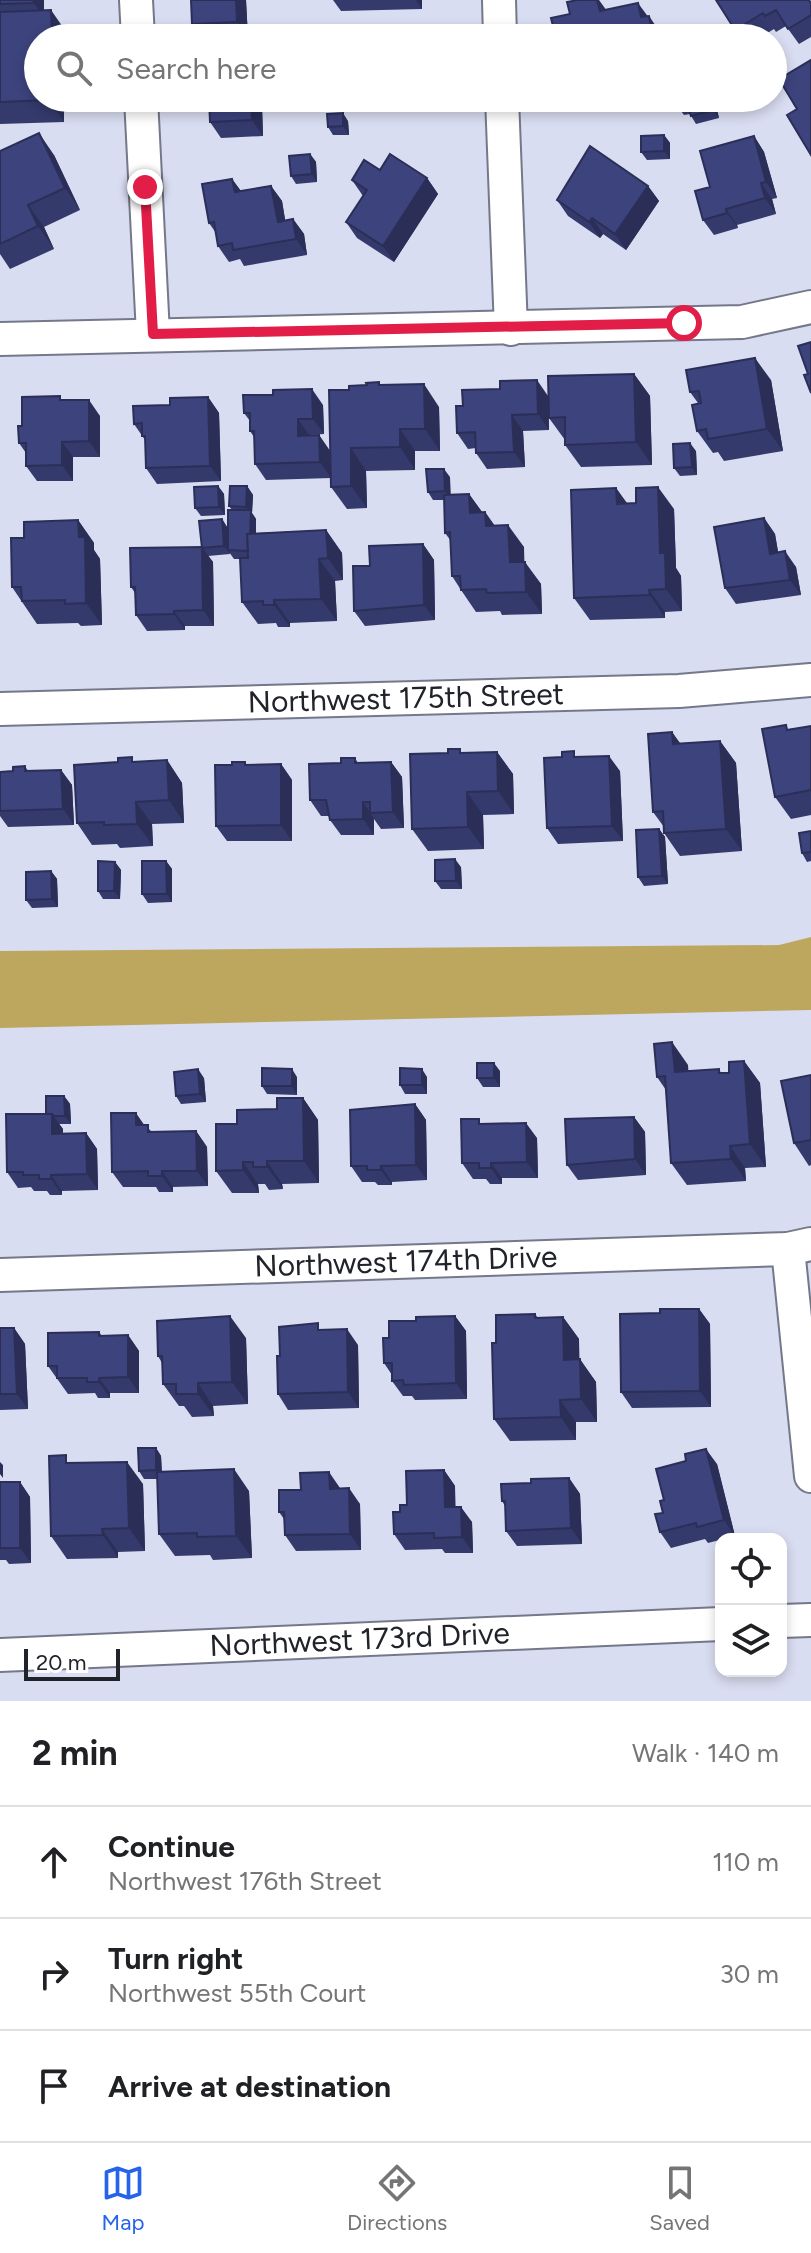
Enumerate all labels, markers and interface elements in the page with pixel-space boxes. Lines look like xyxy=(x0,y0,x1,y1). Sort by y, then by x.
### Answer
search box xyxy=(24,24,787,112)
icon: search xyxy=(52,46,96,90)
text: Search here xyxy=(116,50,276,87)
route end xyxy=(127,169,163,205)
route start xyxy=(666,305,702,341)
street label: Northwest 175th Street xyxy=(247,675,564,720)
street label: Northwest 174th Drive xyxy=(254,1238,558,1285)
map controls xyxy=(715,1533,787,1677)
button: locate xyxy=(715,1533,787,1605)
button: layers xyxy=(715,1605,787,1677)
street label: Northwest 173rd Drive xyxy=(209,1614,510,1664)
scale bar xyxy=(24,1645,120,1681)
text: 20 m xyxy=(36,1649,87,1676)
text: 2 min xyxy=(32,1733,118,1774)
text: Walk · 140 m xyxy=(632,1737,779,1769)
text: Continue xyxy=(108,1828,235,1865)
icon: ahead xyxy=(32,1840,76,1884)
text: 110 m xyxy=(712,1846,779,1878)
text: Northwest 176th Street xyxy=(108,1865,382,1897)
text: Turn right xyxy=(108,1940,243,1977)
icon: right xyxy=(32,1952,76,1996)
text: 30 m xyxy=(720,1958,779,1990)
text: Northwest 55th Court xyxy=(108,1977,366,2009)
icon: arrive xyxy=(32,2064,76,2108)
text: Arrive at destination xyxy=(108,2068,391,2105)
tab: Map xyxy=(101,2161,145,2236)
tab: Directions xyxy=(347,2161,447,2236)
tab: Saved xyxy=(649,2161,710,2236)

